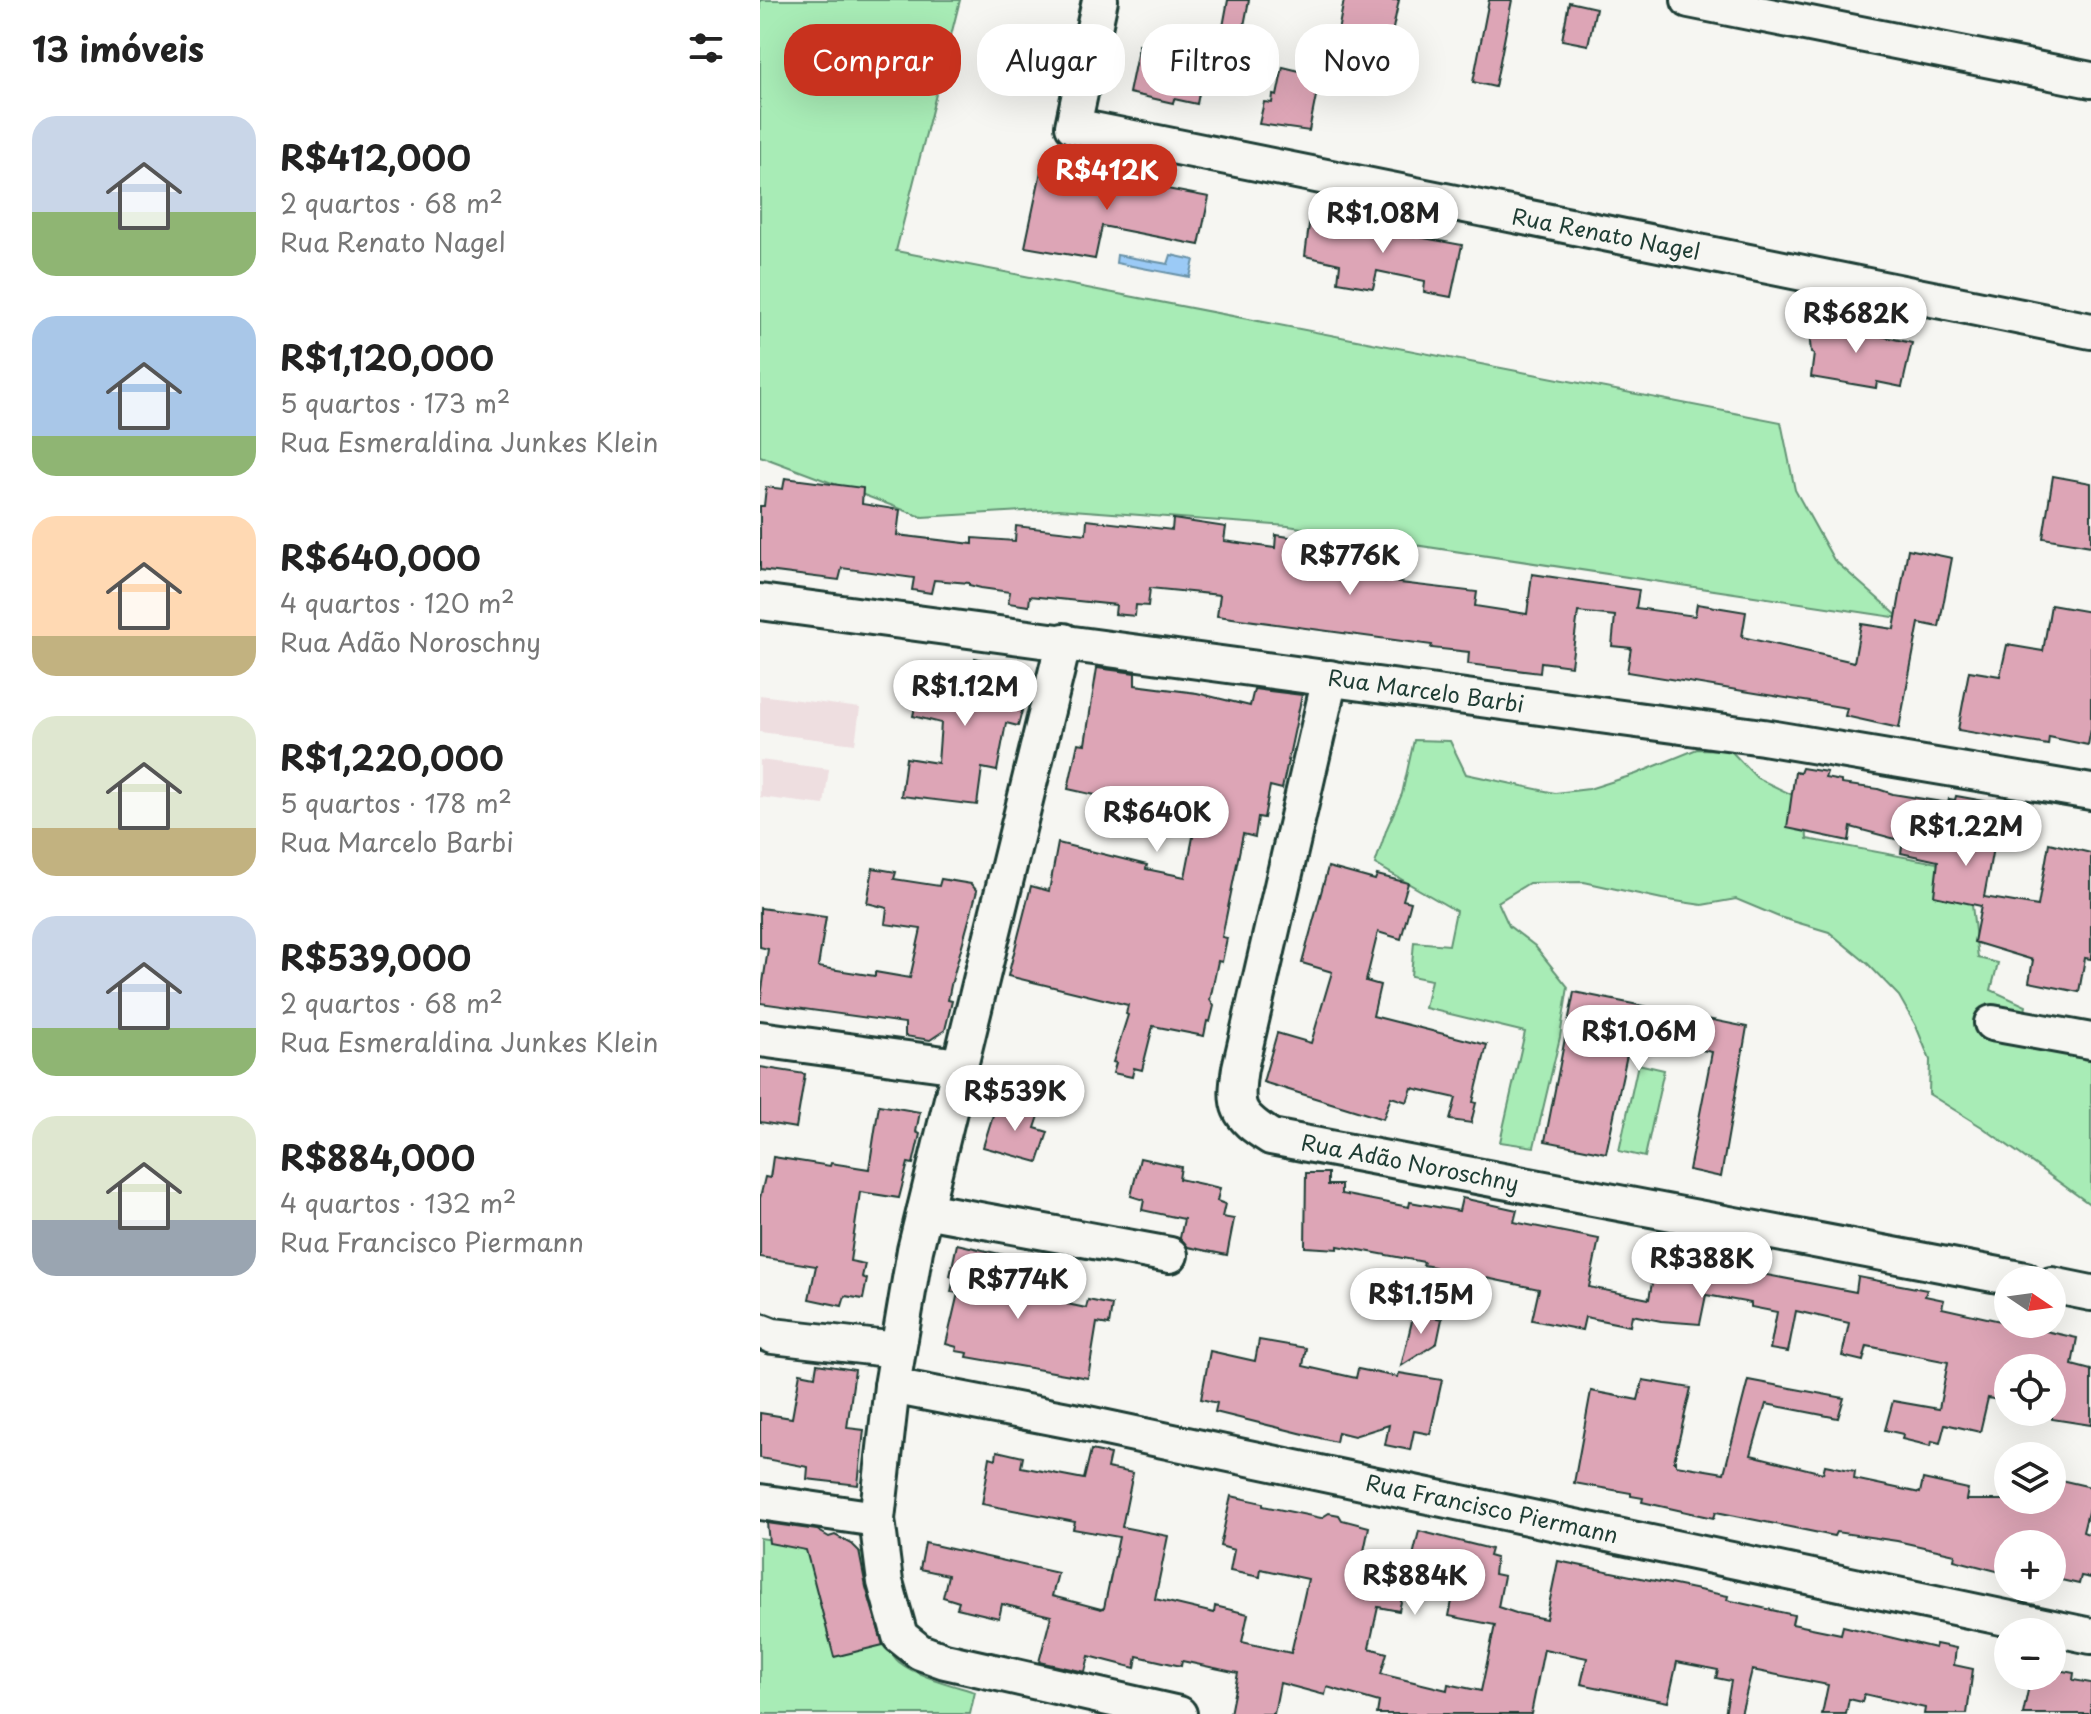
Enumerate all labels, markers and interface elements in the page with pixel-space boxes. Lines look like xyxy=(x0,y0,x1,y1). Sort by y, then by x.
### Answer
text: 13 imóveis xyxy=(32,22,204,74)
chip: Comprar xyxy=(784,24,961,96)
chip: Alugar xyxy=(977,24,1125,96)
chip: Filtros xyxy=(1141,24,1279,96)
chip: Novo xyxy=(1295,24,1419,96)
icon: filters xyxy=(684,26,728,70)
text: R$412,000 xyxy=(280,131,471,183)
pin: R$412K xyxy=(1042,144,1172,212)
icon: home xyxy=(96,148,192,244)
text: R$412K xyxy=(1055,150,1159,189)
text: 2 quartos · 68 m² xyxy=(280,183,503,222)
pin: R$1.08M xyxy=(1309,187,1457,255)
text: R$1.08M xyxy=(1326,193,1440,232)
street label: Rua Renato Nagel xyxy=(1509,198,1703,267)
text: Rua Renato Nagel xyxy=(280,222,506,261)
pin: R$682K xyxy=(1791,287,1921,355)
text: R$682K xyxy=(1803,293,1909,332)
text: R$1,120,000 xyxy=(280,331,494,383)
icon: home xyxy=(96,348,192,444)
text: 5 quartos · 173 m² xyxy=(280,383,510,422)
text: Rua Esmeraldina Junkes Klein xyxy=(280,422,658,461)
pin: R$776K xyxy=(1285,529,1415,597)
text: R$640,000 xyxy=(280,531,481,583)
text: R$776K xyxy=(1300,535,1400,574)
icon: home xyxy=(96,548,192,644)
text: 4 quartos · 120 m² xyxy=(280,583,515,622)
text: Rua Adão Noroschny xyxy=(280,622,541,661)
street label: Rua Marcelo Barbi xyxy=(1326,659,1526,720)
pin: R$1.12M xyxy=(891,660,1039,728)
text: R$1.12M xyxy=(911,666,1019,705)
text: R$1,220,000 xyxy=(280,731,504,783)
icon: home xyxy=(96,748,192,844)
text: 5 quartos · 178 m² xyxy=(280,783,512,822)
pin: R$640K xyxy=(1092,786,1222,854)
text: R$640K xyxy=(1103,792,1211,831)
pin: R$1.22M xyxy=(1892,800,2040,868)
text: R$1.22M xyxy=(1909,806,2023,845)
text: Rua Marcelo Barbi xyxy=(280,822,514,861)
text: R$539,000 xyxy=(280,931,471,983)
icon: home xyxy=(96,948,192,1044)
text: 2 quartos · 68 m² xyxy=(280,983,503,1022)
pin: R$1.06M xyxy=(1565,1005,1713,1073)
text: R$1.06M xyxy=(1581,1011,1697,1050)
text: Rua Esmeraldina Junkes Klein xyxy=(280,1022,658,1061)
pin: R$539K xyxy=(950,1065,1080,1133)
text: R$539K xyxy=(964,1071,1066,1110)
street label: Rua Adão Noroschny xyxy=(1299,1124,1522,1199)
text: R$884,000 xyxy=(280,1131,475,1183)
icon: home xyxy=(96,1148,192,1244)
text: 4 quartos · 132 m² xyxy=(280,1183,517,1222)
text: Rua Francisco Piermann xyxy=(280,1222,584,1261)
pin: R$388K xyxy=(1637,1232,1767,1300)
text: R$388K xyxy=(1650,1238,1755,1277)
pin: R$774K xyxy=(953,1253,1083,1321)
text: R$774K xyxy=(967,1259,1069,1298)
north arrow xyxy=(1994,1266,2066,1338)
map controls xyxy=(1994,1266,2066,1690)
pin: R$1.15M xyxy=(1347,1268,1495,1336)
text: R$1.15M xyxy=(1368,1274,1474,1313)
button: locate xyxy=(1994,1354,2066,1426)
button: layers xyxy=(1994,1442,2066,1514)
street label: Rua Francisco Piermann xyxy=(1363,1465,1621,1550)
button: + xyxy=(1994,1530,2066,1602)
pin: R$884K xyxy=(1350,1549,1480,1617)
text: R$884K xyxy=(1362,1555,1468,1594)
button: − xyxy=(1994,1618,2066,1690)

